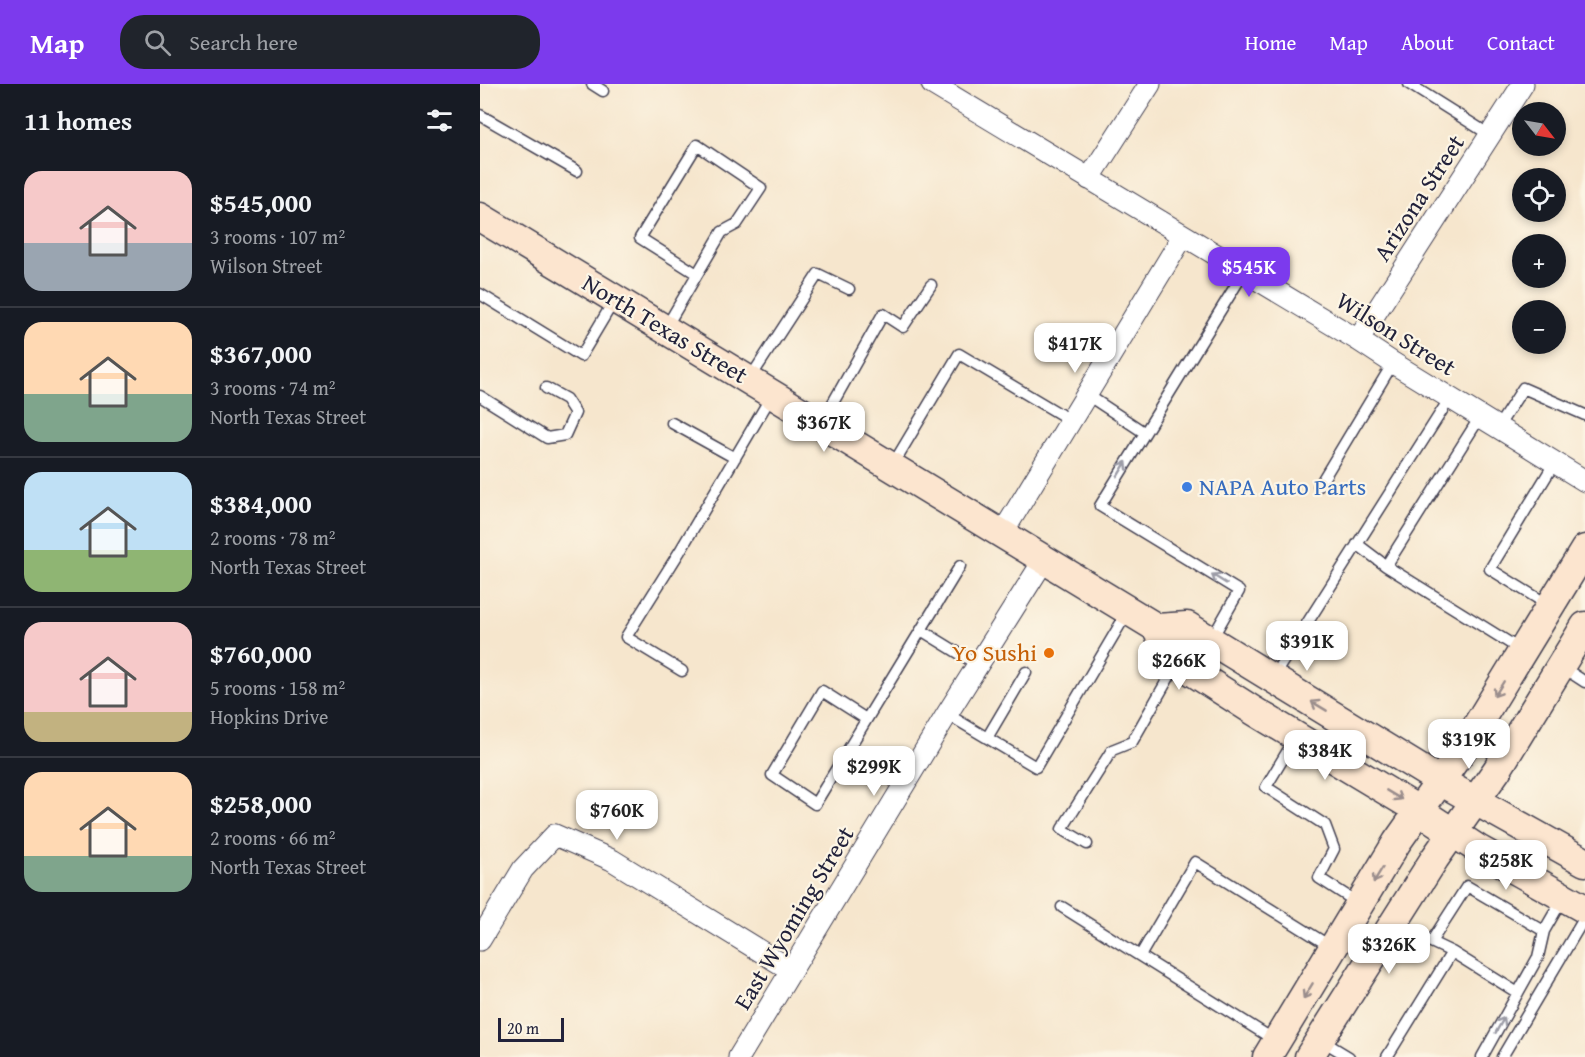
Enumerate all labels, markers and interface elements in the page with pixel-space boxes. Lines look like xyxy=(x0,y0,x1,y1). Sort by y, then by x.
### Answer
search box xyxy=(120,15,540,69)
text: Map xyxy=(30,22,84,63)
icon: search xyxy=(141,26,174,59)
text: Search here xyxy=(189,26,298,58)
text: Home xyxy=(1245,27,1296,58)
text: Map xyxy=(1329,27,1368,58)
text: About xyxy=(1401,27,1454,58)
text: Contact xyxy=(1487,27,1555,58)
text: 11 homes xyxy=(24,101,132,140)
north arrow xyxy=(1512,102,1566,156)
map controls xyxy=(1512,102,1566,354)
icon: filters xyxy=(423,104,456,137)
street label: Arizona Street xyxy=(1364,127,1473,268)
button: locate xyxy=(1512,168,1566,222)
text: $545,000 xyxy=(210,183,312,222)
icon: home xyxy=(72,195,144,267)
text: 3 rooms · 107 m² xyxy=(210,222,345,251)
button: + xyxy=(1512,234,1566,288)
pin: $545K xyxy=(1207,247,1291,298)
text: Wilson Street xyxy=(210,251,323,280)
text: $545K xyxy=(1222,252,1276,281)
street label: North Texas Street xyxy=(576,265,755,392)
street label: Wilson Street xyxy=(1330,283,1463,384)
button: − xyxy=(1512,300,1566,354)
pin: $417K xyxy=(1033,323,1117,374)
text: $417K xyxy=(1048,328,1102,357)
text: $367,000 xyxy=(210,334,312,373)
icon: home xyxy=(72,346,144,418)
text: 3 rooms · 74 m² xyxy=(210,373,336,402)
text: North Texas Street xyxy=(210,402,366,431)
pin: $367K xyxy=(782,402,866,453)
text: $367K xyxy=(797,407,851,436)
one-way arrow xyxy=(1117,461,1129,478)
place label: NAPA Auto Parts xyxy=(1199,469,1366,504)
marker: NAPA Auto Parts xyxy=(1180,480,1194,494)
text: $384,000 xyxy=(210,484,312,523)
icon: home xyxy=(72,496,144,568)
text: 2 rooms · 78 m² xyxy=(210,523,336,552)
text: North Texas Street xyxy=(210,552,366,581)
one-way arrow xyxy=(1211,573,1228,585)
pin: $391K xyxy=(1265,621,1349,672)
text: $391K xyxy=(1280,626,1334,655)
text: $760,000 xyxy=(210,634,312,673)
place label: Yo Sushi xyxy=(952,635,1037,670)
pin: $266K xyxy=(1137,640,1221,691)
text: $266K xyxy=(1152,645,1206,674)
icon: home xyxy=(72,646,144,718)
marker: Yo Sushi xyxy=(1042,646,1056,660)
text: 5 rooms · 158 m² xyxy=(210,673,345,702)
one-way arrow xyxy=(1493,680,1505,697)
one-way arrow xyxy=(1311,700,1328,712)
text: Hopkins Drive xyxy=(210,702,329,731)
pin: $319K xyxy=(1427,719,1511,770)
text: $319K xyxy=(1442,724,1496,753)
pin: $384K xyxy=(1283,730,1367,781)
text: $384K xyxy=(1298,735,1352,764)
pin: $299K xyxy=(832,746,916,797)
text: $299K xyxy=(847,751,901,780)
text: $258,000 xyxy=(210,784,312,823)
pin: $760K xyxy=(575,790,659,841)
one-way arrow xyxy=(1385,790,1402,802)
text: $760K xyxy=(590,795,644,824)
icon: home xyxy=(72,796,144,868)
street label: East Wyoming Street xyxy=(725,819,863,1016)
text: 2 rooms · 66 m² xyxy=(210,823,336,852)
pin: $258K xyxy=(1464,840,1548,891)
text: $258K xyxy=(1479,845,1533,874)
text: North Texas Street xyxy=(210,852,366,881)
one-way arrow xyxy=(1371,866,1383,883)
pin: $326K xyxy=(1347,924,1431,975)
text: $326K xyxy=(1362,929,1416,958)
one-way arrow xyxy=(1301,982,1313,999)
scale bar xyxy=(498,1015,564,1042)
text: 20 m xyxy=(507,1016,539,1040)
one-way arrow xyxy=(1494,1017,1506,1034)

